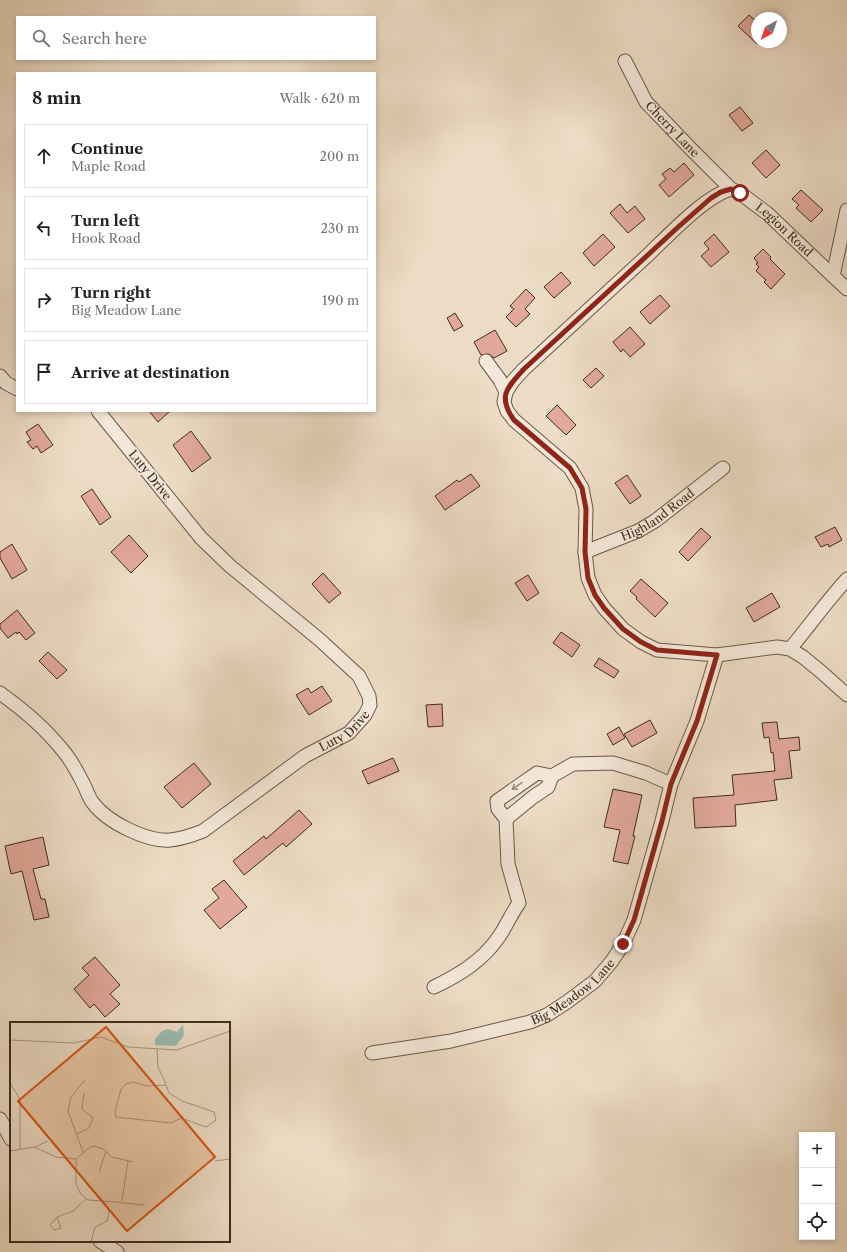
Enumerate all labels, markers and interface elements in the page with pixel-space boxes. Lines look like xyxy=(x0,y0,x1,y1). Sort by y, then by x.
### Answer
north arrow xyxy=(751,12,787,48)
search box xyxy=(16,16,376,60)
icon: search xyxy=(30,27,52,49)
text: Search here xyxy=(62,29,147,48)
text: 8 min xyxy=(32,88,81,108)
text: Walk · 620 m xyxy=(279,90,360,106)
street label: Cherry Lane xyxy=(642,98,703,160)
text: Continue xyxy=(71,139,143,158)
icon: ahead xyxy=(33,145,55,167)
text: 200 m xyxy=(319,148,359,164)
text: Maple Road xyxy=(71,158,146,174)
route start xyxy=(731,184,749,202)
street label: Legion Road xyxy=(753,199,816,260)
text: Turn left xyxy=(71,211,140,230)
icon: left xyxy=(33,217,55,239)
text: 230 m xyxy=(321,220,359,236)
text: Hook Road xyxy=(71,230,141,246)
text: Turn right xyxy=(71,283,151,302)
icon: right xyxy=(33,289,55,311)
text: 190 m xyxy=(322,292,359,308)
text: Big Meadow Lane xyxy=(71,302,181,318)
icon: arrive xyxy=(33,361,55,383)
text: Arrive at destination xyxy=(71,363,230,382)
street label: Luty Drive xyxy=(126,447,175,503)
street label: Highland Road xyxy=(619,485,698,544)
street label: Luty Drive xyxy=(316,708,373,754)
one-way arrow xyxy=(512,782,523,790)
route end xyxy=(614,935,632,953)
street label: Big Meadow Lane xyxy=(529,955,618,1028)
inset map xyxy=(10,1022,230,1242)
map controls xyxy=(799,1132,835,1240)
button: + xyxy=(799,1132,835,1168)
button: − xyxy=(799,1168,835,1204)
button: locate xyxy=(799,1204,835,1240)

